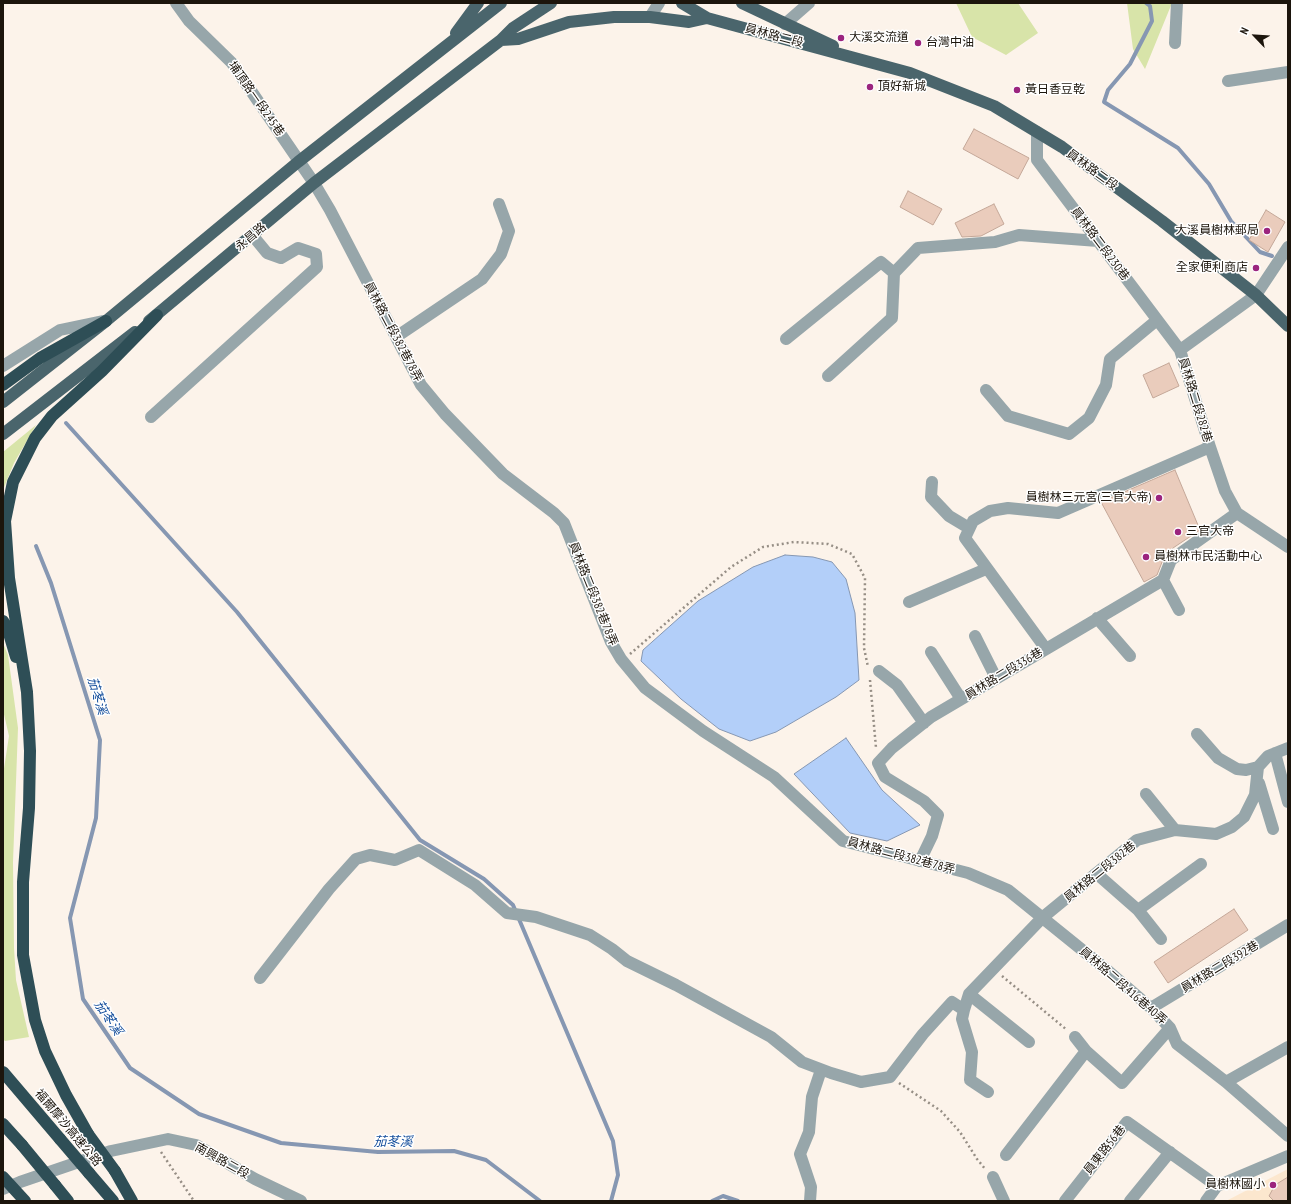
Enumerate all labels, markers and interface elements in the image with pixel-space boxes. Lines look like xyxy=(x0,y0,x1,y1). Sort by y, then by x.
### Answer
north arrow xyxy=(1235,16,1275,56)
street label: 員林路二段 xyxy=(743,21,805,51)
text: N xyxy=(1237,25,1252,37)
place label: 大溪交流道 xyxy=(849,31,909,45)
marker: 大溪交流道 xyxy=(836,33,846,43)
place label: 台灣中油 xyxy=(926,36,974,50)
marker: 台灣中油 xyxy=(913,38,923,48)
street label: 埔頂路一段245巷 xyxy=(225,59,287,139)
place label: 頂好新城 xyxy=(878,80,926,94)
marker: 頂好新城 xyxy=(865,82,875,92)
place label: 黃日香豆乾 xyxy=(1025,83,1085,97)
marker: 黃日香豆乾 xyxy=(1012,85,1022,95)
street label: 員林路二段 xyxy=(1063,147,1121,193)
street label: 員林路二段230巷 xyxy=(1068,204,1132,284)
street label: 永昌路 xyxy=(233,220,269,254)
place label: 大溪員樹林郵局 xyxy=(1175,224,1259,238)
marker: 大溪員樹林郵局 xyxy=(1262,226,1272,236)
place label: 全家便利商店 xyxy=(1176,261,1248,275)
marker: 全家便利商店 xyxy=(1251,263,1261,273)
street label: 員林路二段382巷78弄 xyxy=(361,280,425,384)
street label: 員林路二段282巷 xyxy=(1175,356,1215,444)
place label: 員樹林三元宮(三官大帝) xyxy=(1025,491,1151,505)
marker: 員樹林三元宮(三官大帝) xyxy=(1154,493,1164,503)
place label: 三官大帝 xyxy=(1186,525,1234,539)
marker: 三官大帝 xyxy=(1173,527,1183,537)
street label: 員林路二段382巷78弄 xyxy=(566,540,620,648)
place label: 員樹林市民活動中心 xyxy=(1154,550,1262,564)
marker: 員樹林市民活動中心 xyxy=(1141,552,1151,562)
street label: 員林路二段336巷 xyxy=(962,645,1046,703)
water label: 茄苳溪 xyxy=(84,675,110,717)
street label: 員林路二段382巷78弄 xyxy=(846,835,956,877)
street label: 員林路二段382巷 xyxy=(1061,839,1139,905)
street label: 員林路二段392巷 xyxy=(1178,938,1262,996)
street label: 員林路二段416巷40弄 xyxy=(1076,944,1170,1028)
water label: 茄苳溪 xyxy=(91,997,125,1039)
street label: 福爾摩沙高速公路 xyxy=(32,1087,104,1169)
street label: 員東路56巷 xyxy=(1081,1122,1129,1178)
water label: 茄苳溪 xyxy=(374,1134,412,1150)
street label: 南興路二段 xyxy=(192,1140,252,1182)
place label: 員樹林國小 xyxy=(1205,1178,1265,1192)
marker: 員樹林國小 xyxy=(1268,1180,1278,1190)

